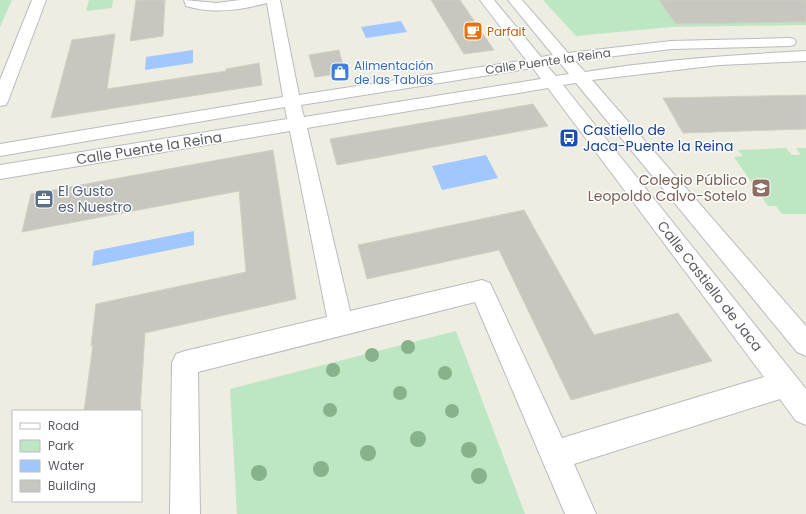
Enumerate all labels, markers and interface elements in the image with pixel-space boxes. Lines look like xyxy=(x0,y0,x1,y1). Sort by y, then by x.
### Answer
cafe icon: Parfait xyxy=(462,20,484,42)
place label: Parfait xyxy=(487,23,526,40)
street label: Calle Puente la Reina xyxy=(484,44,612,78)
place label: Alimentación de las Tablas xyxy=(354,57,434,88)
shop icon: Alimentación de las Tablas xyxy=(329,61,351,83)
place label: Castiello de Jaca-Puente la Reina xyxy=(583,120,734,156)
street label: Calle Puente la Reina xyxy=(75,127,223,169)
bus stop icon: Castiello de Jaca-Puente la Reina xyxy=(558,127,580,149)
place label: Colegio Público Leopoldo Calvo-Sotelo xyxy=(588,170,747,206)
school or university icon: Colegio Público Leopoldo Calvo-Sotelo xyxy=(750,177,772,199)
place label: El Gusto es Nuestro xyxy=(58,181,132,217)
office icon: El Gusto es Nuestro xyxy=(33,188,55,210)
street label: Calle Castiello de Jaca xyxy=(653,217,767,355)
legend xyxy=(12,410,142,502)
text: Road xyxy=(48,417,79,434)
text: Park xyxy=(48,437,75,454)
text: Water xyxy=(48,457,85,474)
text: Building xyxy=(48,477,96,494)

